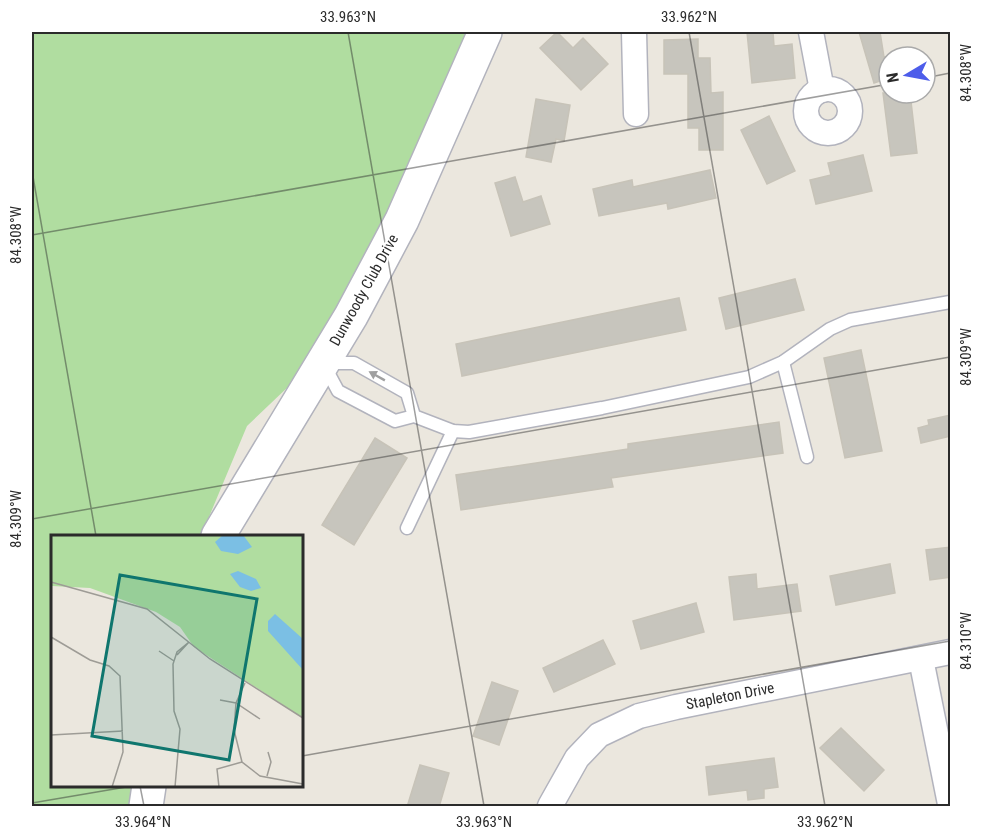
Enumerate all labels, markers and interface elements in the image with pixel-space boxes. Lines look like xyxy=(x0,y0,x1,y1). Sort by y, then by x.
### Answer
text: 33.963°N xyxy=(320,8,376,26)
text: 33.962°N xyxy=(661,8,717,26)
text: 84.308°W xyxy=(957,43,975,102)
north arrow xyxy=(877,45,937,105)
text: N xyxy=(883,71,903,84)
text: 84.308°W xyxy=(7,205,25,264)
street label: Dunwoody Club Drive xyxy=(326,231,402,349)
text: 84.309°W xyxy=(957,327,975,386)
one-way arrow xyxy=(368,371,385,381)
text: 84.309°W xyxy=(7,489,25,548)
inset map xyxy=(51,535,303,787)
text: 84.310°W xyxy=(957,611,975,670)
street label: Stapleton Drive xyxy=(684,679,776,713)
text: 33.964°N xyxy=(115,813,171,831)
text: 33.963°N xyxy=(456,813,512,831)
text: 33.962°N xyxy=(797,813,853,831)

